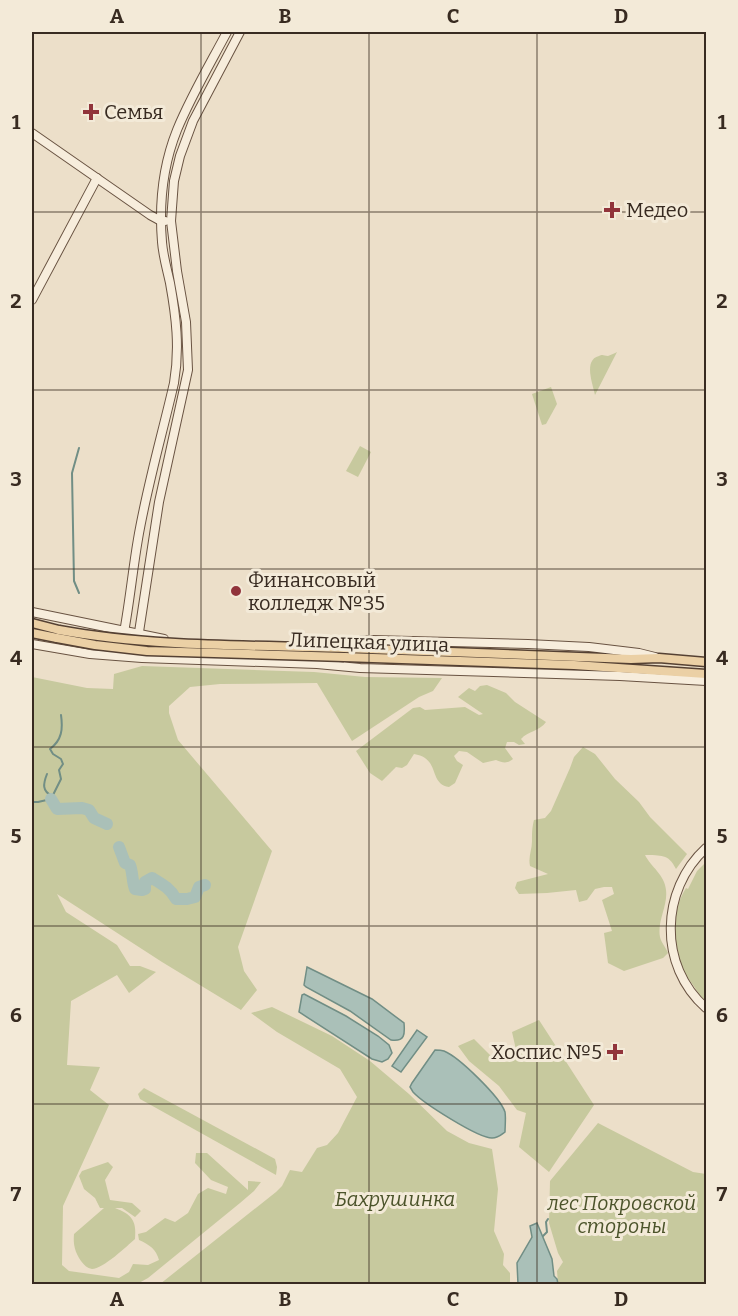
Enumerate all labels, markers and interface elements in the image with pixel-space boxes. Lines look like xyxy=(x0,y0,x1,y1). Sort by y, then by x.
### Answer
text: A xyxy=(110,4,125,28)
text: B xyxy=(279,4,292,28)
text: C xyxy=(447,4,459,28)
text: D xyxy=(614,4,628,28)
place label: Семья xyxy=(104,100,163,124)
marker: Семья xyxy=(82,103,100,121)
text: 1 xyxy=(12,110,21,134)
text: 1 xyxy=(718,110,727,134)
place label: Медео xyxy=(626,198,688,222)
marker: Медео xyxy=(603,201,621,219)
text: 2 xyxy=(10,289,22,313)
text: 2 xyxy=(716,289,728,313)
text: 3 xyxy=(10,467,22,491)
text: 3 xyxy=(716,467,728,491)
place label: Финансовый колледж №35 xyxy=(248,568,385,615)
marker: Финансовый колледж №35 xyxy=(229,584,243,598)
street label: Липецкая улица xyxy=(288,627,450,657)
text: 4 xyxy=(10,646,22,670)
text: 4 xyxy=(716,646,728,670)
text: 5 xyxy=(11,824,22,848)
text: 5 xyxy=(717,824,728,848)
text: 6 xyxy=(10,1003,22,1027)
text: 6 xyxy=(716,1003,728,1027)
place label: Хоспис №5 xyxy=(491,1040,602,1064)
marker: Хоспис №5 xyxy=(606,1043,624,1061)
text: 7 xyxy=(11,1182,22,1206)
text: 7 xyxy=(717,1182,728,1206)
park label: Бахрушинка xyxy=(335,1187,455,1211)
park label: лес Покровской стороны xyxy=(547,1191,696,1238)
text: A xyxy=(110,1287,125,1311)
text: B xyxy=(279,1287,292,1311)
text: C xyxy=(447,1287,459,1311)
text: D xyxy=(614,1287,628,1311)

